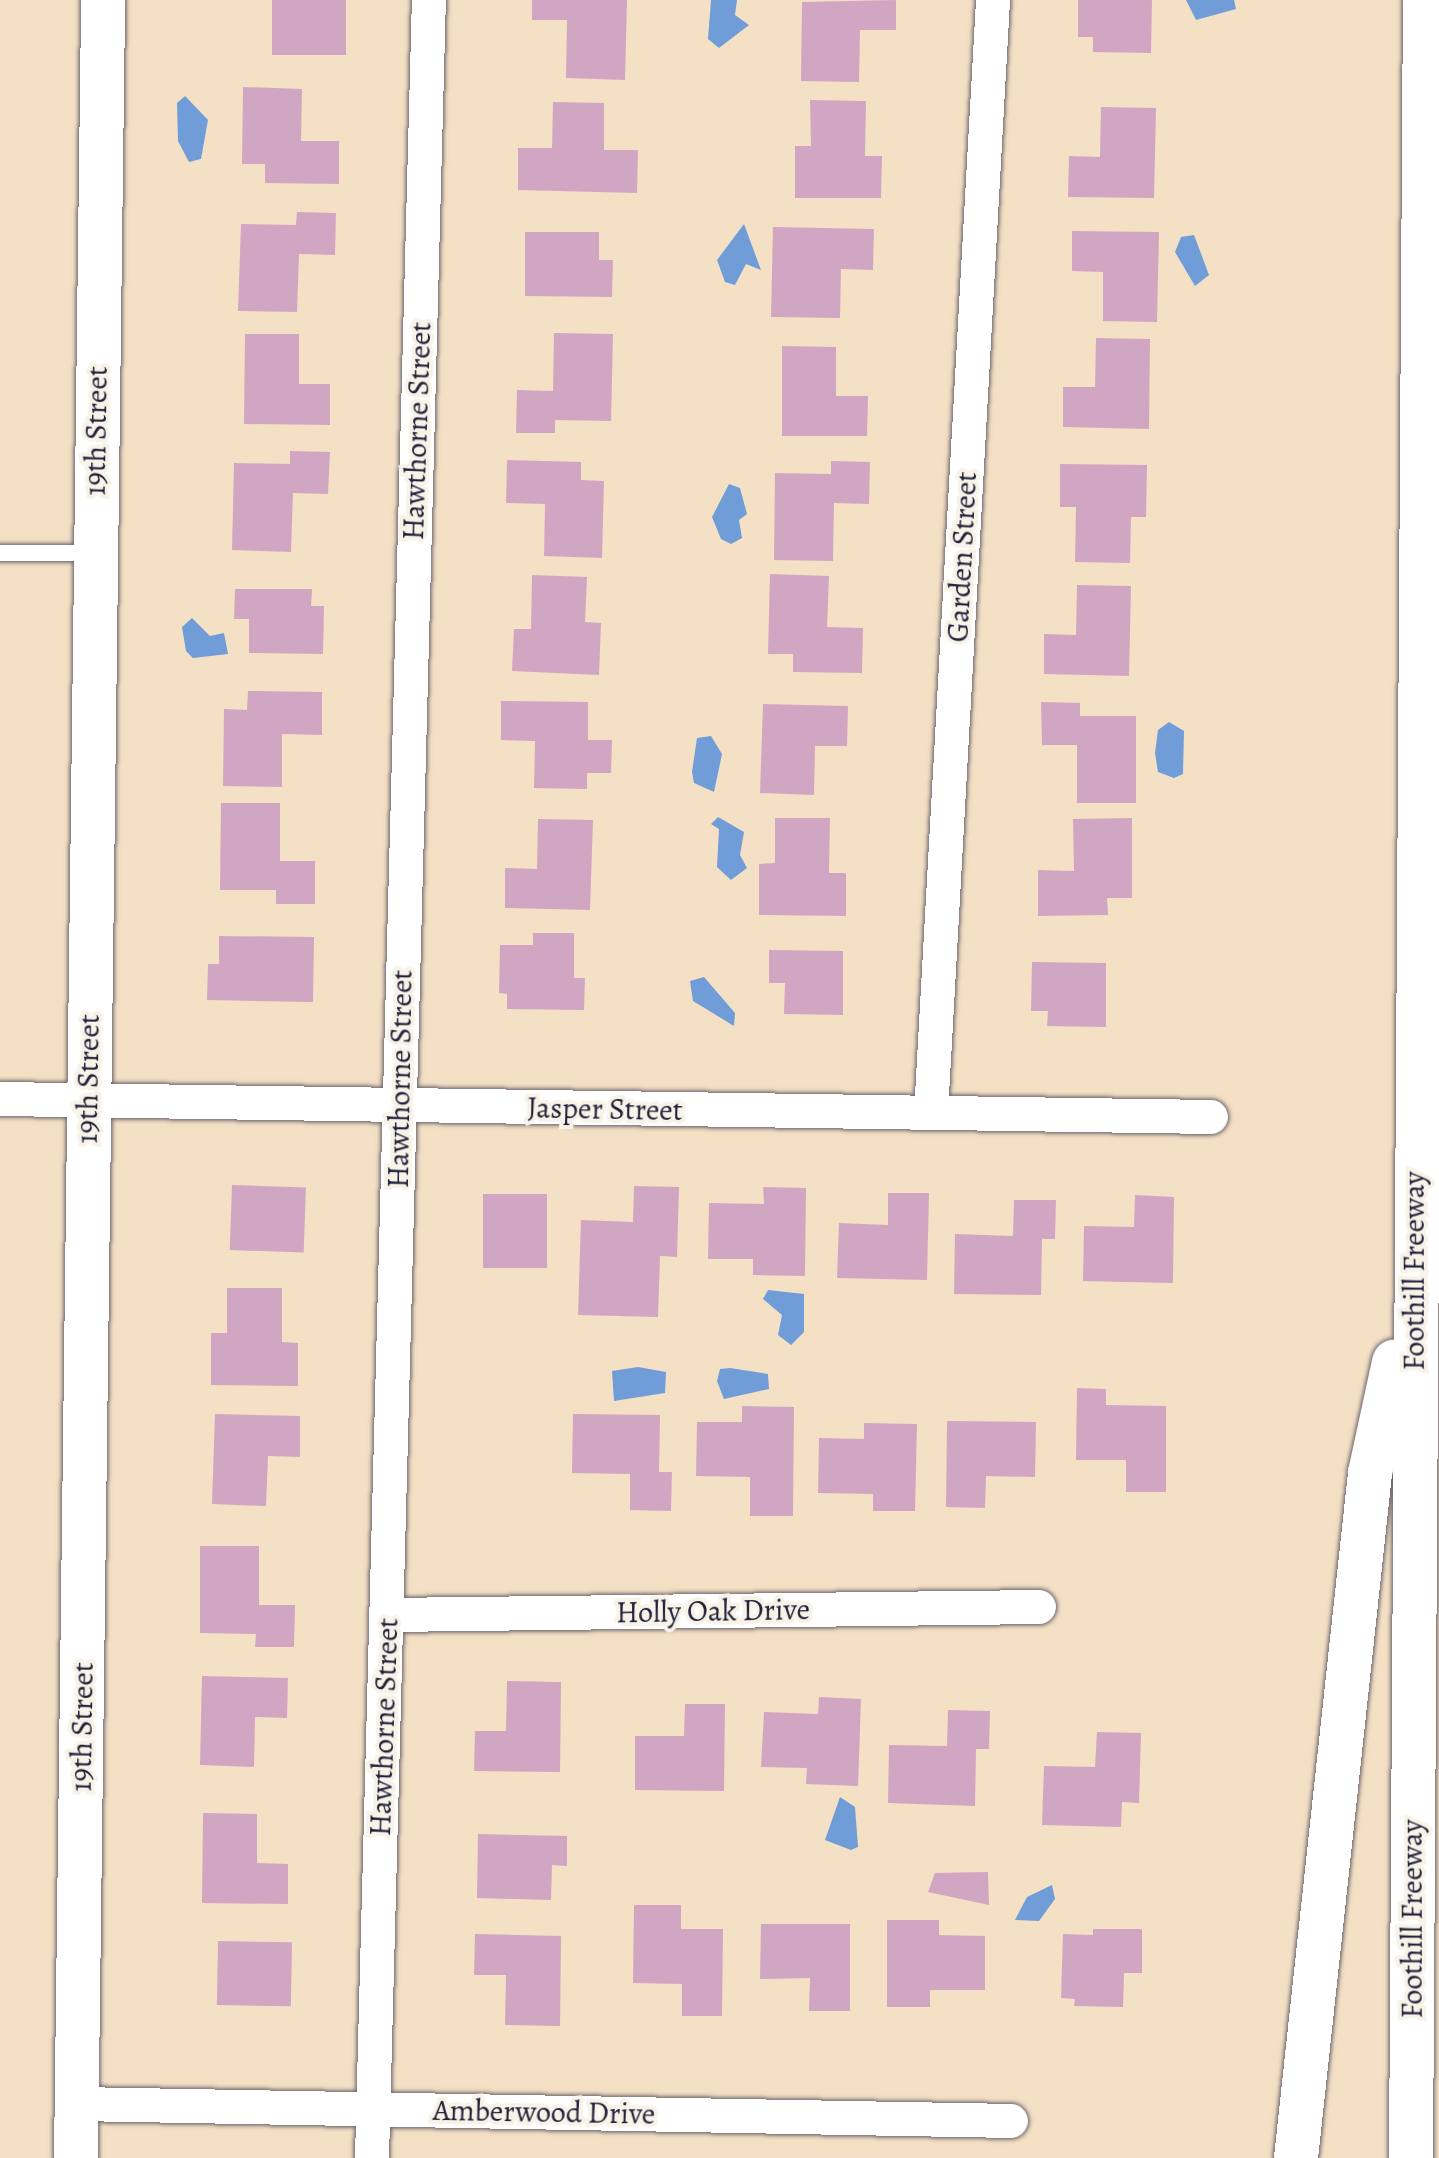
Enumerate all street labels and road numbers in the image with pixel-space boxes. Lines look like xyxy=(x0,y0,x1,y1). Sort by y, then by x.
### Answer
street label: Hawthorne Street xyxy=(395,321,439,541)
street label: 19th Street xyxy=(77,366,115,496)
street label: Garden Street xyxy=(940,471,984,643)
street label: Hawthorne Street xyxy=(380,969,420,1189)
street label: 19th Street xyxy=(69,1014,107,1144)
street label: Jasper Street xyxy=(527,1090,683,1128)
street label: Foothill Freeway xyxy=(1396,1171,1432,1371)
street label: Holly Oak Drive xyxy=(616,1591,810,1631)
street label: Hawthorne Street xyxy=(362,1617,406,1837)
street label: 19th Street xyxy=(63,1662,101,1792)
street label: Foothill Freeway xyxy=(1394,1819,1430,2019)
street label: Amberwood Drive xyxy=(432,2092,656,2132)

